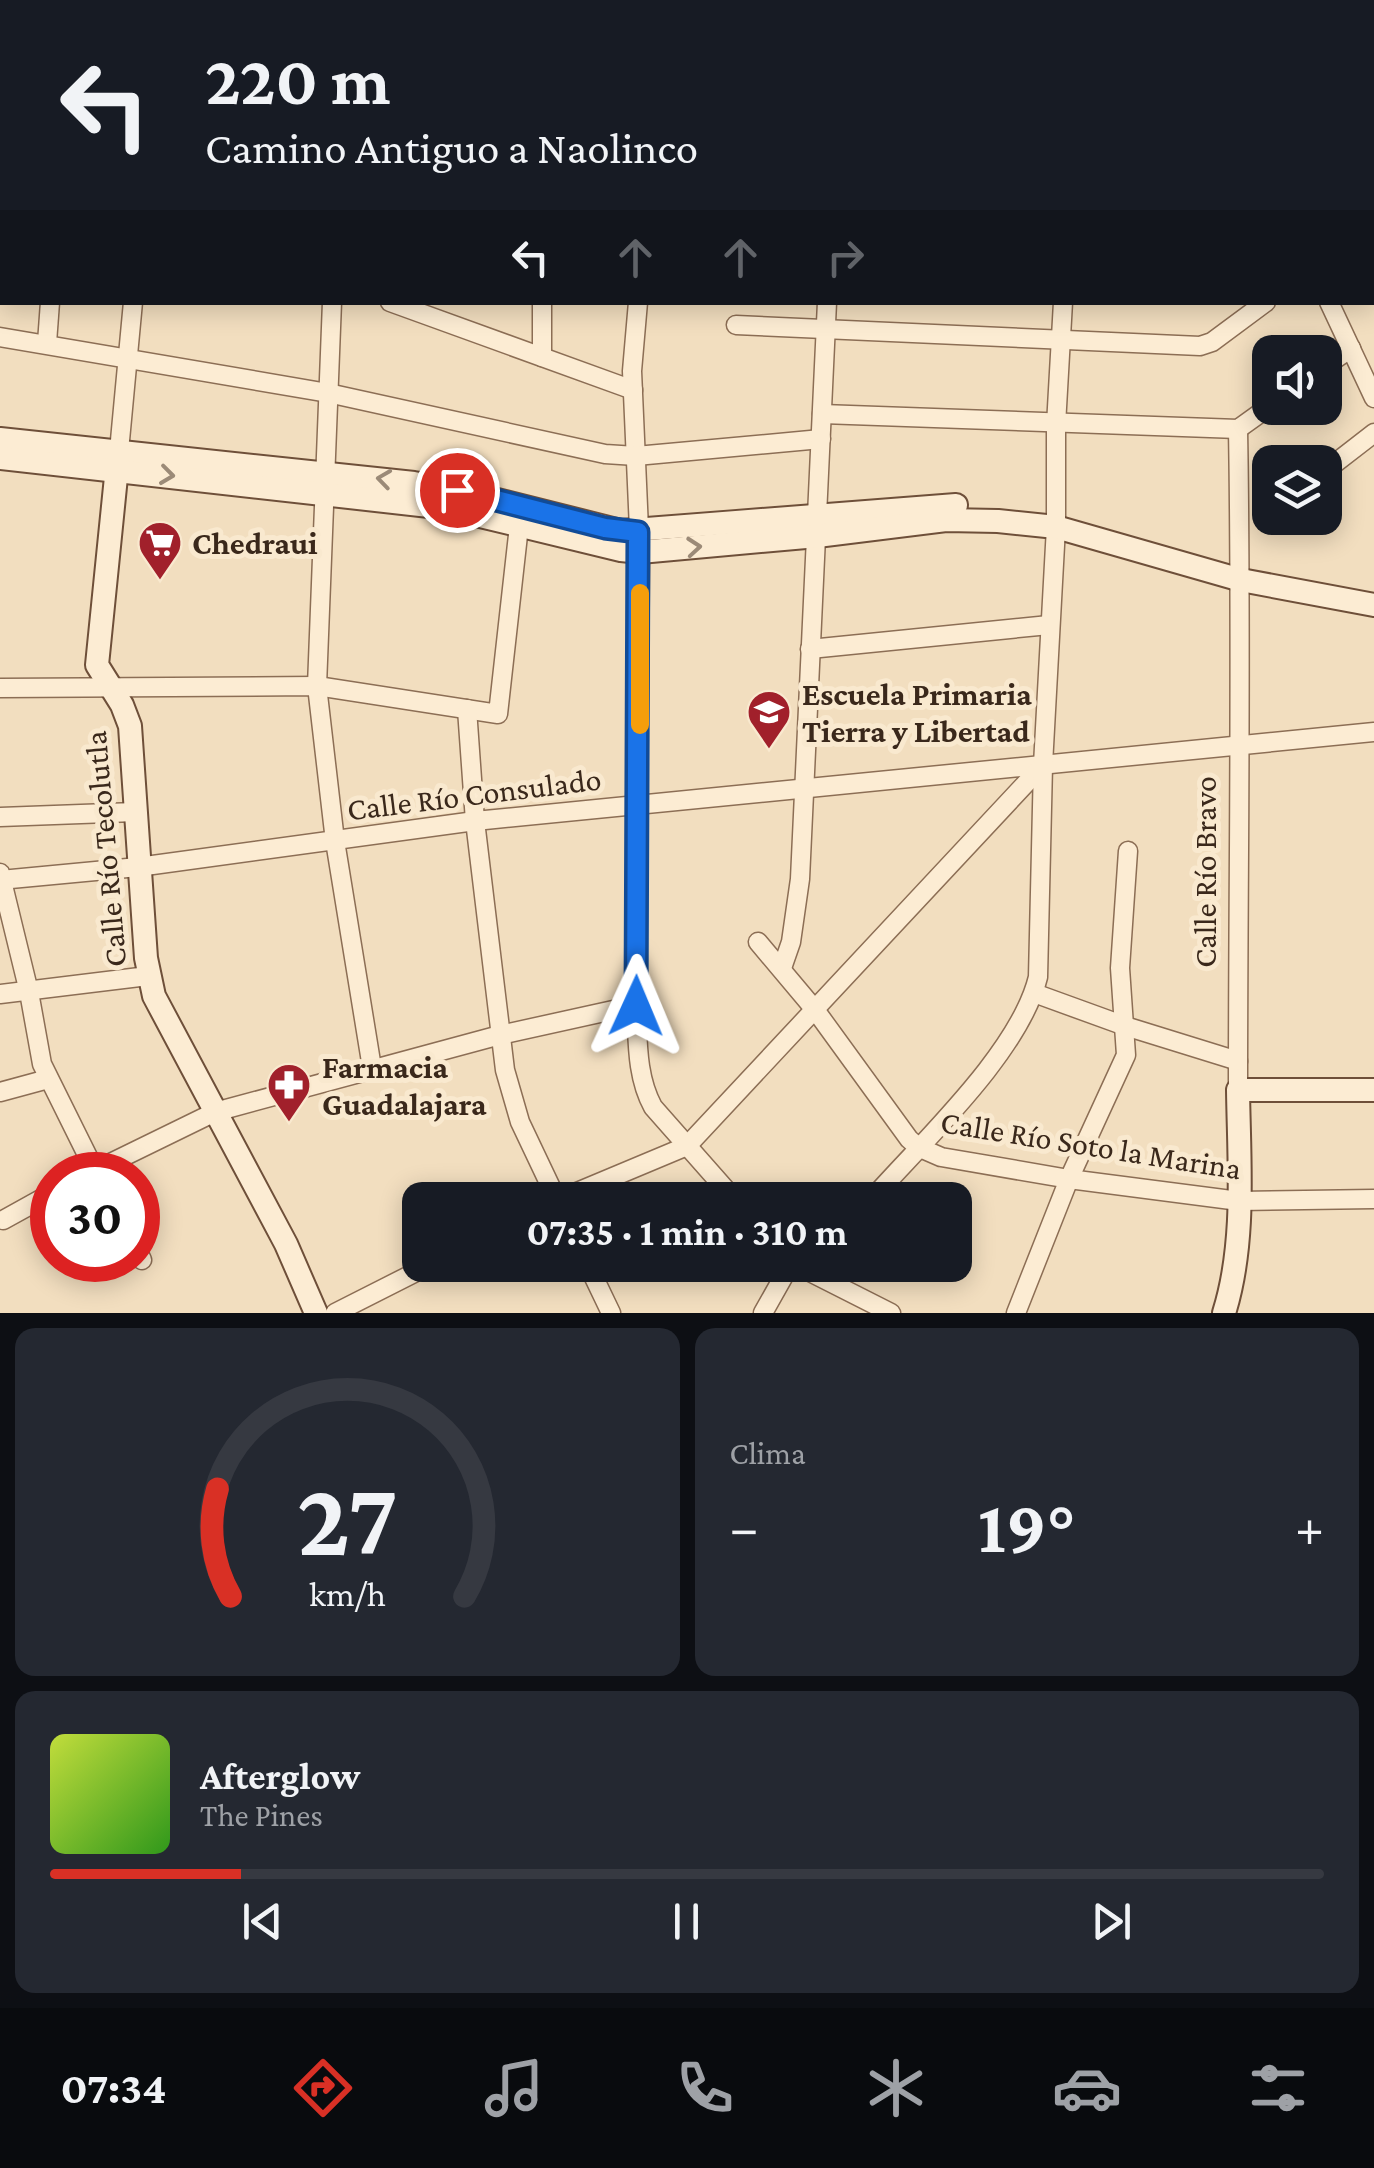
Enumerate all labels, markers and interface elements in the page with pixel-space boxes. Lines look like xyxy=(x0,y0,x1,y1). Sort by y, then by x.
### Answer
icon: left xyxy=(40,40,170,170)
text: 220 m xyxy=(205,41,391,119)
text: Camino Antiguo a Naolinco xyxy=(205,123,698,173)
icon: left xyxy=(503,230,558,285)
icon: ahead xyxy=(608,230,663,285)
icon: ahead xyxy=(713,230,768,285)
icon: right xyxy=(818,230,873,285)
map controls xyxy=(1252,335,1342,535)
button: sound xyxy=(1252,335,1342,425)
button: layers xyxy=(1252,445,1342,535)
pin xyxy=(415,448,500,533)
icon: arrive xyxy=(430,463,485,518)
one-way arrow xyxy=(159,464,175,485)
one-way arrow xyxy=(376,470,392,491)
supermarket icon: Chedraui xyxy=(137,520,183,581)
place label: Chedraui xyxy=(192,525,317,561)
one-way arrow xyxy=(687,536,703,558)
place label: Escuela Primaria Tierra y Libertad xyxy=(802,676,1032,749)
school or university icon: Escuela Primaria Tierra y Libertad xyxy=(746,689,792,750)
street label: Calle Río Tecolutla xyxy=(77,729,133,969)
street label: Calle Río Consulado xyxy=(345,761,603,827)
street label: Calle Río Bravo xyxy=(1187,776,1223,968)
position arrow xyxy=(584,954,688,1058)
place label: Farmacia Guadalajara xyxy=(322,1049,487,1122)
pharmacy icon: Farmacia Guadalajara xyxy=(266,1062,312,1123)
street label: Calle Río Soto la Marina xyxy=(938,1103,1244,1187)
speed limit sign: 30 xyxy=(30,1152,160,1282)
text: 07:35 · 1 min · 310 m xyxy=(527,1211,847,1253)
text: Clima xyxy=(730,1435,806,1471)
text: 27 xyxy=(297,1461,398,1576)
text: 19° xyxy=(978,1485,1076,1568)
text: − xyxy=(730,1497,759,1558)
text: + xyxy=(1295,1497,1324,1558)
text: km/h xyxy=(309,1574,386,1614)
text: Afterglow xyxy=(200,1755,360,1797)
text: The Pines xyxy=(200,1797,323,1833)
icon: previous xyxy=(235,1894,290,1949)
icon: pause xyxy=(659,1894,714,1949)
icon: next xyxy=(1084,1894,1139,1949)
icon: directions xyxy=(288,2053,358,2123)
icon: music xyxy=(479,2053,549,2123)
icon: phone xyxy=(670,2053,740,2123)
icon: climate xyxy=(861,2053,931,2123)
icon: car xyxy=(1052,2053,1122,2123)
icon: filters xyxy=(1243,2053,1313,2123)
text: 07:34 xyxy=(61,2063,166,2113)

